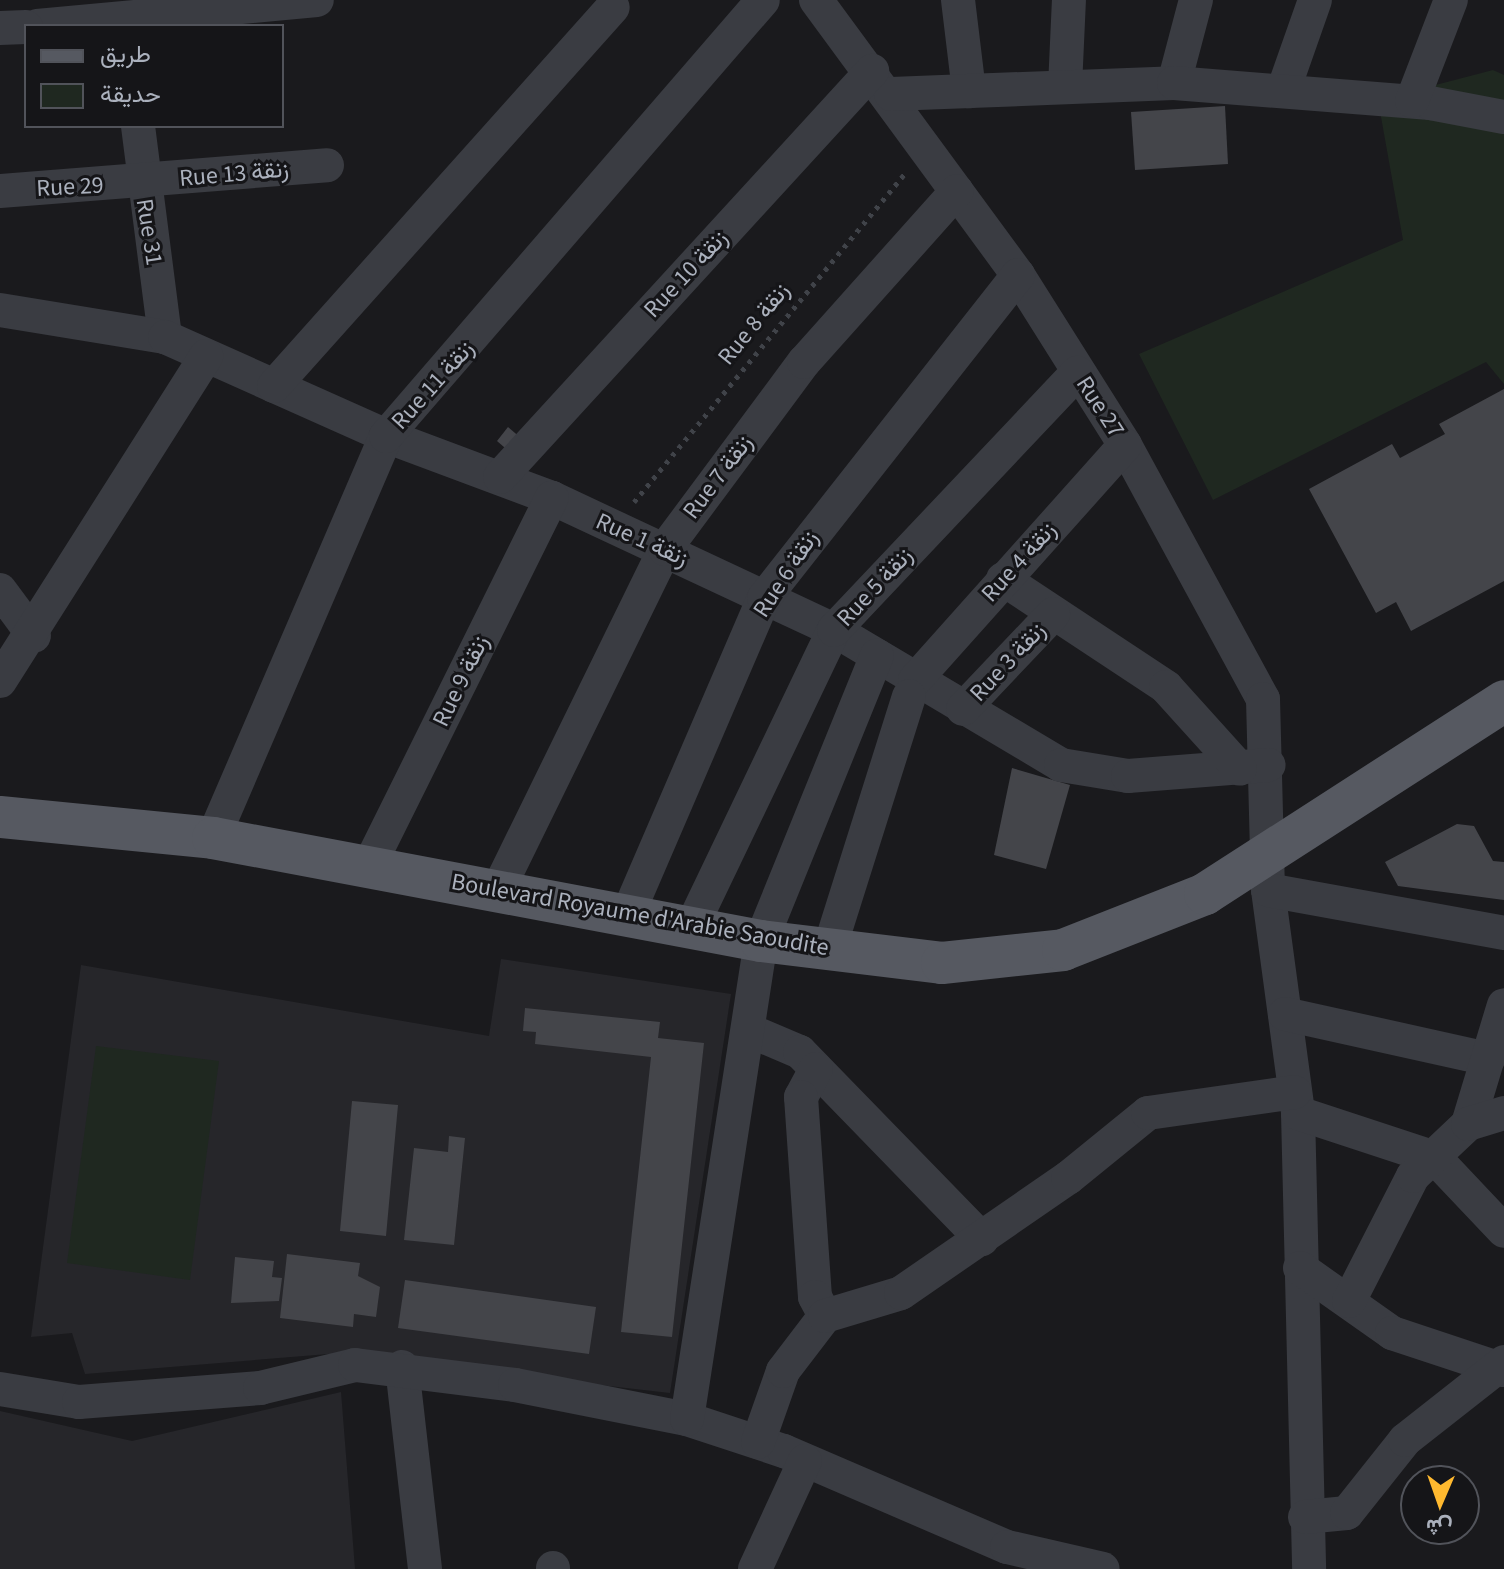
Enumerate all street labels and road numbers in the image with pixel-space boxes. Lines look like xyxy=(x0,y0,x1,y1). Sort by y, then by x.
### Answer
street label: Rue 13 زنقة xyxy=(178,155,290,193)
street label: Rue 29 xyxy=(36,171,104,203)
street label: Rue 31 xyxy=(130,197,168,267)
street label: Rue 10 زنقة xyxy=(638,224,734,324)
street label: Rue 8 زنقة xyxy=(712,277,796,371)
street label: Rue 11 زنقة xyxy=(386,335,480,435)
street label: Rue 27 xyxy=(1070,371,1130,443)
street label: Rue 7 زنقة xyxy=(677,429,759,525)
street label: Rue 1 زنقة xyxy=(591,507,693,573)
street label: Rue 4 زنقة xyxy=(976,516,1062,608)
street label: Rue 6 زنقة xyxy=(747,525,825,623)
street label: Rue 5 زنقة xyxy=(831,541,919,633)
street label: Rue 3 زنقة xyxy=(964,616,1052,708)
street label: Rue 9 زنقة xyxy=(427,631,495,731)
street label: Boulevard Royaume d'Arabie Saoudite xyxy=(449,868,831,962)

